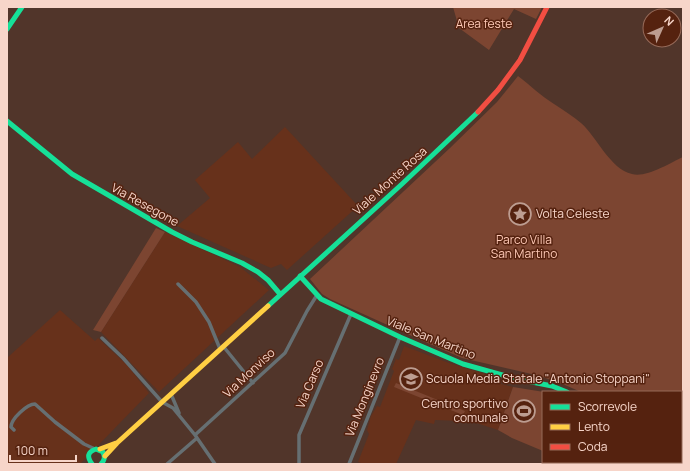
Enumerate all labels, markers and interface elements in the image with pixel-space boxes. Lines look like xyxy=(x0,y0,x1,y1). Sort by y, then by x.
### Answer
north arrow xyxy=(642,8,682,48)
text: N xyxy=(661,12,678,29)
park label: Area feste xyxy=(456,15,512,32)
street label: Viale Monte Rosa xyxy=(349,143,430,219)
street label: Via Resegone xyxy=(108,179,182,230)
place icon: Volta Celeste xyxy=(507,201,533,227)
place label: Volta Celeste xyxy=(536,205,610,222)
park label: Parco Villa San Martino xyxy=(491,231,557,262)
street label: Viale San Martino xyxy=(384,312,478,363)
street label: Via Monviso xyxy=(219,344,278,401)
street label: Via Monginevro xyxy=(341,355,388,439)
street label: Via Carso xyxy=(292,357,327,411)
school or university icon: Scuola Media Statale "Antonio Stoppani" xyxy=(398,366,424,392)
place label: Scuola Media Statale "Antonio Stoppani" xyxy=(426,370,650,387)
legend xyxy=(542,391,682,463)
place label: Centro sportivo comunale xyxy=(422,395,508,426)
sports icon: Centro sportivo comunale xyxy=(511,398,537,424)
text: Scorrevole xyxy=(578,398,637,415)
text: Lento xyxy=(578,418,610,435)
scale bar xyxy=(10,437,76,463)
text: Coda xyxy=(578,438,607,455)
text: 100 m xyxy=(16,442,48,459)

